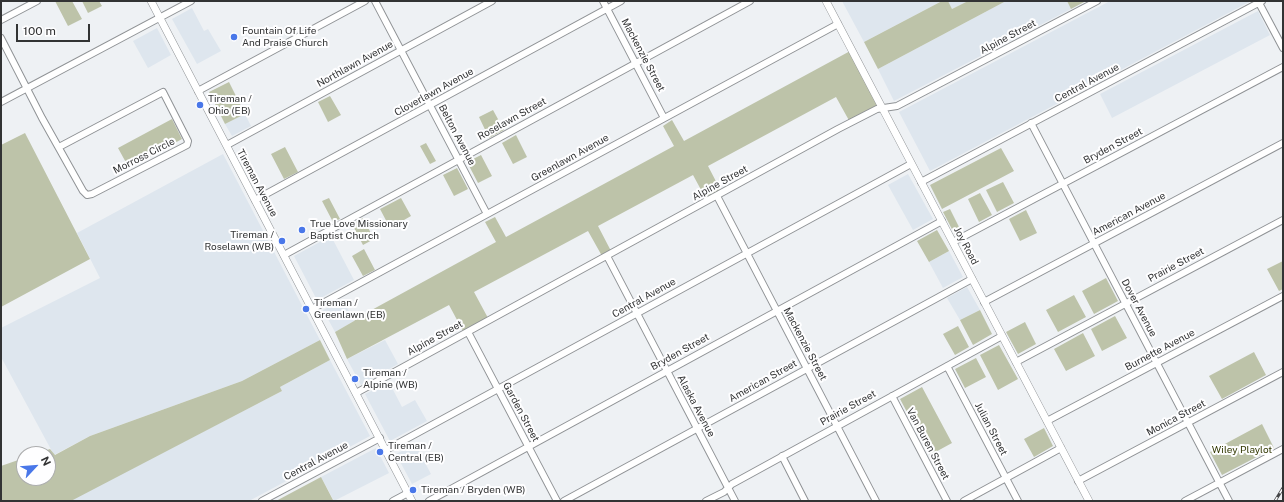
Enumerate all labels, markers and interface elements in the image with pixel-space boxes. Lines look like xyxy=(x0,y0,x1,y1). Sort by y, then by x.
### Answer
scale bar xyxy=(18,16,92,42)
street label: Mackenzie Street xyxy=(619,16,667,94)
street label: Alpine Street xyxy=(978,17,1038,57)
text: 100 m xyxy=(23,24,56,38)
place label: Fountain Of Life And Praise Church xyxy=(242,25,328,48)
marker: Fountain Of Life And Praise Church xyxy=(229,32,239,42)
street label: Northlawn Avenue xyxy=(315,38,395,90)
street label: Central Avenue xyxy=(1053,61,1121,105)
street label: Cloverlawn Avenue xyxy=(392,65,476,119)
place label: Tireman / Ohio (EB) xyxy=(208,93,252,116)
street label: Roselawn Street xyxy=(476,95,548,143)
marker: Tireman / Ohio (EB) xyxy=(195,100,205,110)
street label: Belton Avenue xyxy=(436,103,478,167)
street label: Bryden Street xyxy=(1081,125,1145,167)
street label: Greenlawn Avenue xyxy=(529,132,611,184)
street label: Morross Circle xyxy=(111,135,177,177)
street label: Tireman Avenue xyxy=(234,147,280,219)
street label: Alpine Street xyxy=(690,163,750,203)
street label: American Avenue xyxy=(1090,190,1168,238)
place label: True Love Missionary Baptist Church xyxy=(310,218,408,242)
marker: True Love Missionary Baptist Church xyxy=(297,225,307,235)
street label: Joy Road xyxy=(951,225,981,267)
place label: Tireman / Roselawn (WB) xyxy=(204,229,274,252)
marker: Tireman / Roselawn (WB) xyxy=(277,236,287,246)
street label: Prairie Street xyxy=(1146,245,1206,285)
street label: Central Avenue xyxy=(610,276,678,320)
street label: Dover Avenue xyxy=(1119,277,1159,339)
place label: Tireman / Greenlawn (EB) xyxy=(314,297,386,320)
marker: Tireman / Greenlawn (EB) xyxy=(301,304,311,314)
street label: Mackenzie Street xyxy=(781,305,829,383)
street label: Alpine Street xyxy=(405,318,465,358)
street label: Burnette Avenue xyxy=(1123,327,1197,373)
street label: Bryden Street xyxy=(649,331,711,373)
street label: American Street xyxy=(727,357,799,405)
place label: Tireman / Alpine (WB) xyxy=(363,367,418,390)
street label: Alaska Avenue xyxy=(675,373,717,439)
marker: Tireman / Alpine (WB) xyxy=(350,374,360,384)
street label: Garden Street xyxy=(500,380,542,444)
street label: Prairie Street xyxy=(818,388,878,428)
street label: Monica Street xyxy=(1144,397,1208,439)
street label: Julian Street xyxy=(972,401,1010,457)
street label: Van Buren Street xyxy=(904,406,952,482)
street label: Central Avenue xyxy=(282,439,350,483)
place label: Tireman / Central (EB) xyxy=(388,440,444,464)
park label: Wiley Playlot xyxy=(1212,444,1272,456)
north arrow xyxy=(16,446,56,486)
marker: Tireman / Central (EB) xyxy=(375,447,385,457)
text: N xyxy=(39,455,53,468)
place label: Tireman / Bryden (WB) xyxy=(421,484,525,496)
marker: Tireman / Bryden (WB) xyxy=(408,485,418,495)

